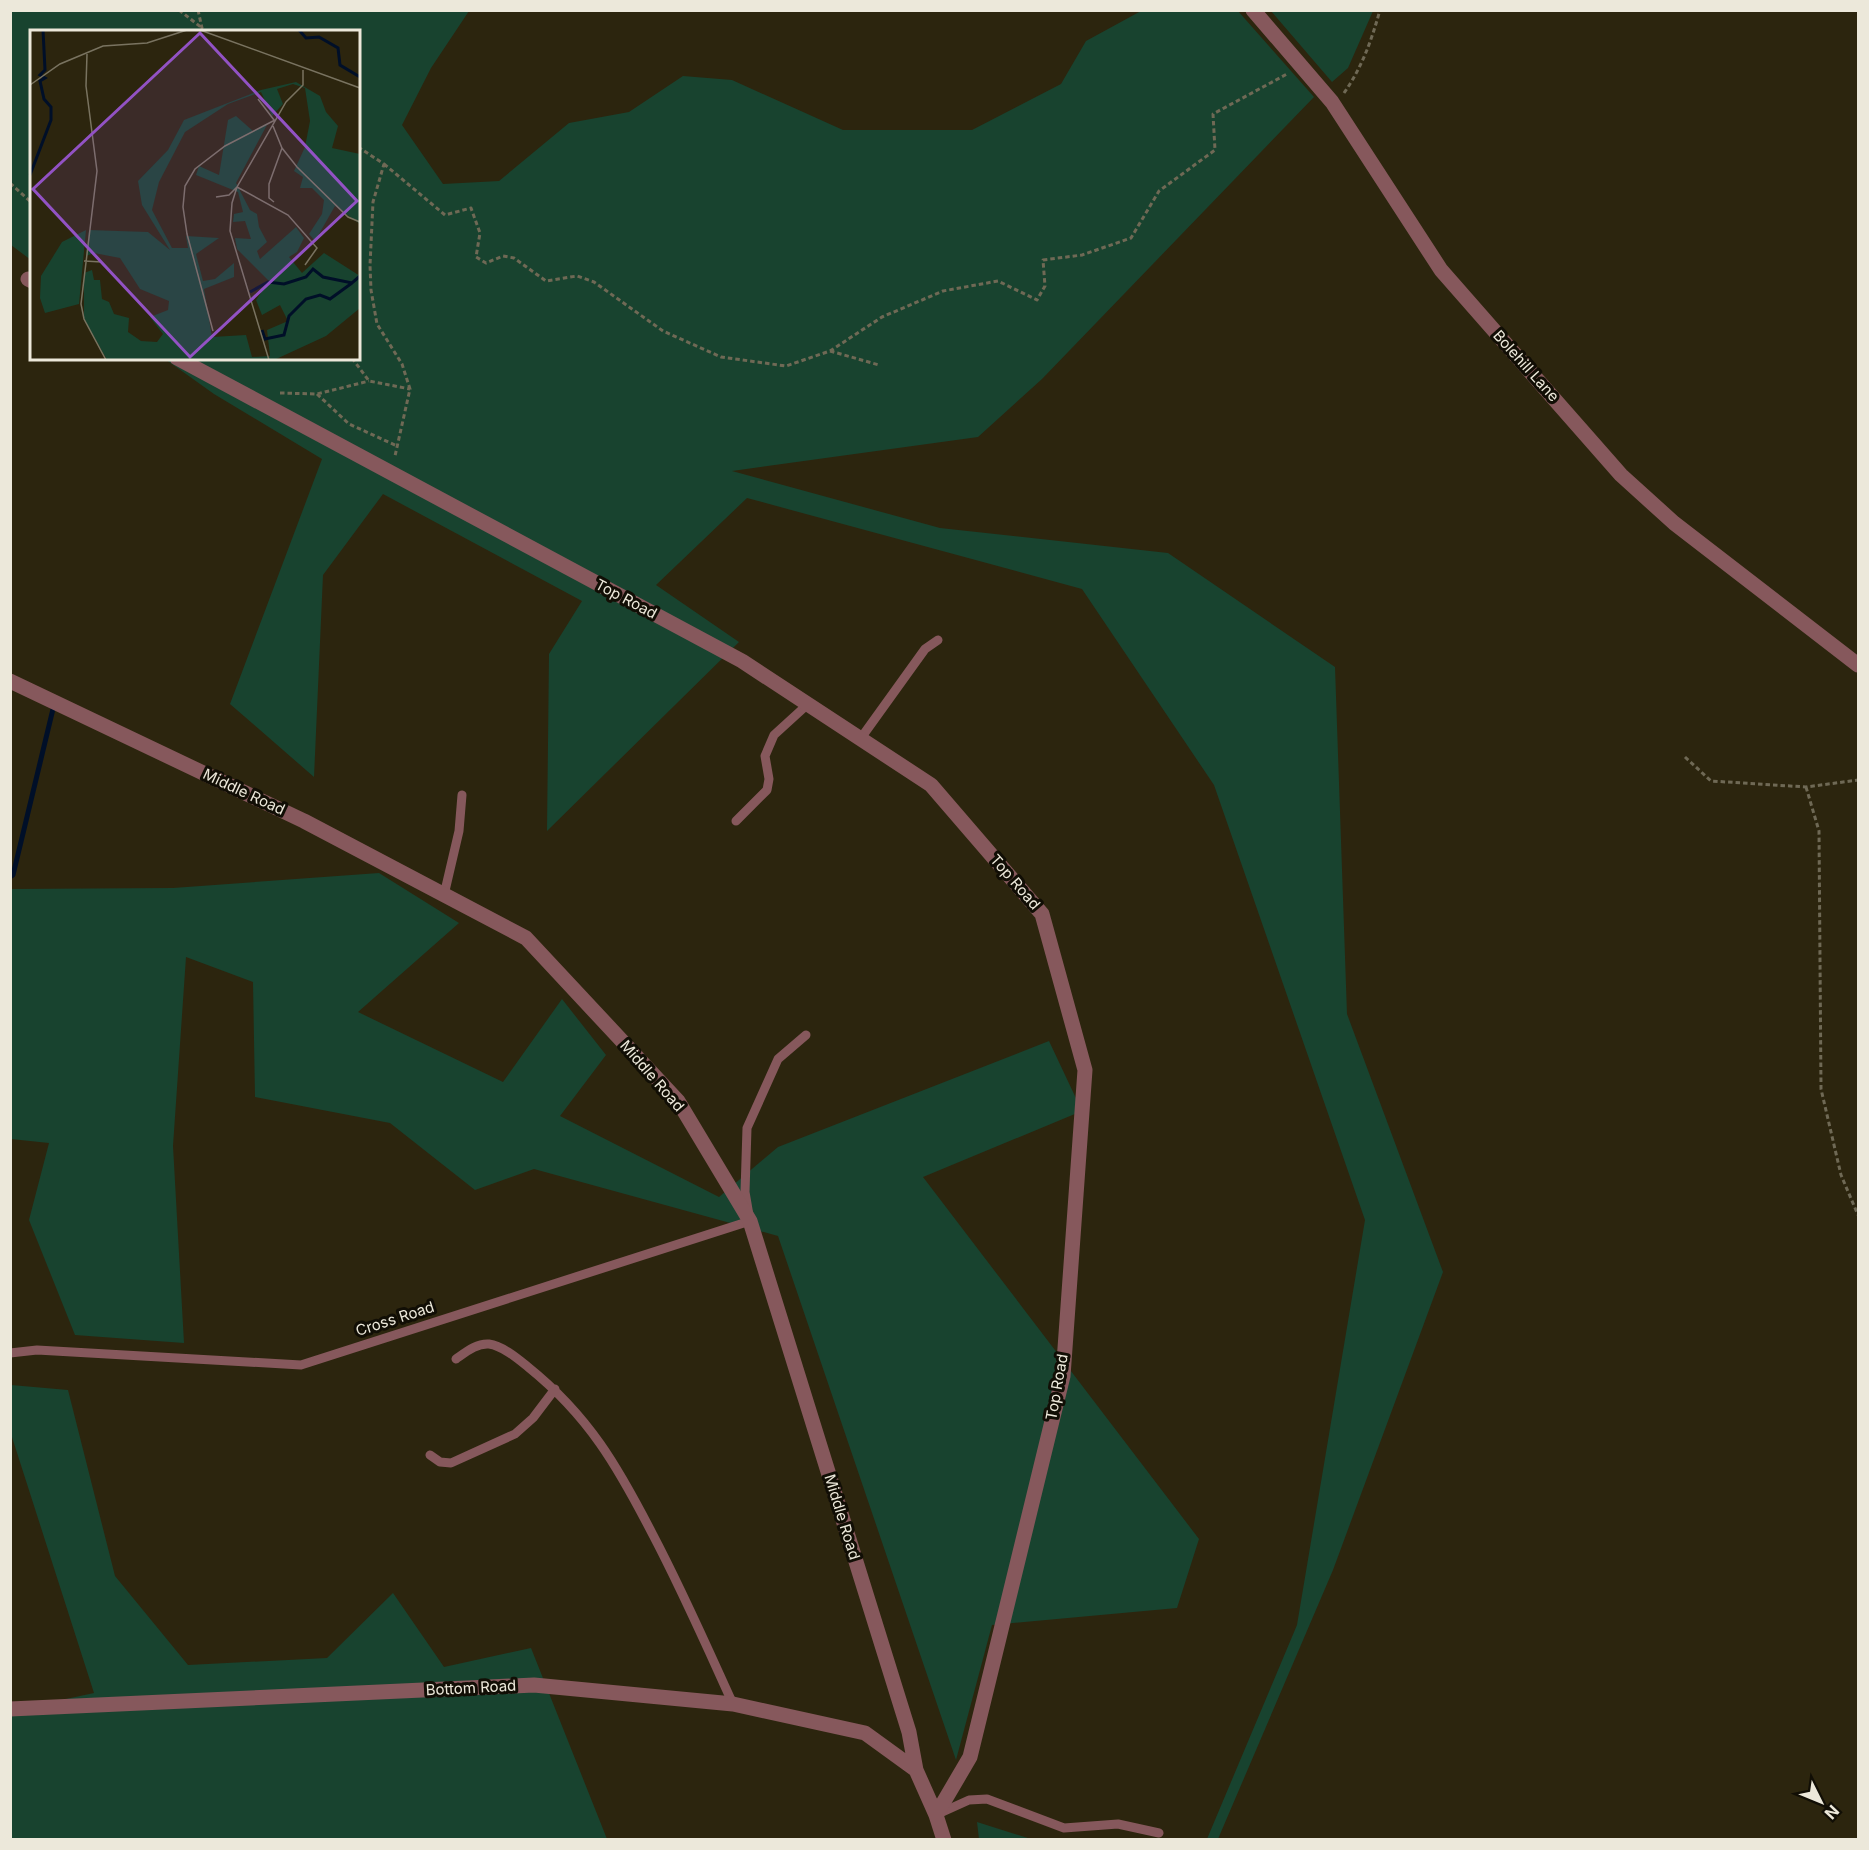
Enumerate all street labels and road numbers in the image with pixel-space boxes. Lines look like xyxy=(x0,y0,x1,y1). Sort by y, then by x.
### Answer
street label: Bolehill Lane xyxy=(1489,326,1563,405)
street label: Top Road xyxy=(592,574,660,623)
street label: Middle Road xyxy=(200,764,288,819)
street label: Top Road xyxy=(986,850,1045,913)
street label: Middle Road xyxy=(616,1036,689,1115)
street label: Cross Road xyxy=(353,1297,437,1340)
street label: Top Road xyxy=(1041,1352,1072,1422)
street label: Middle Road xyxy=(820,1472,864,1562)
street label: Bottom Road xyxy=(425,1676,517,1699)

